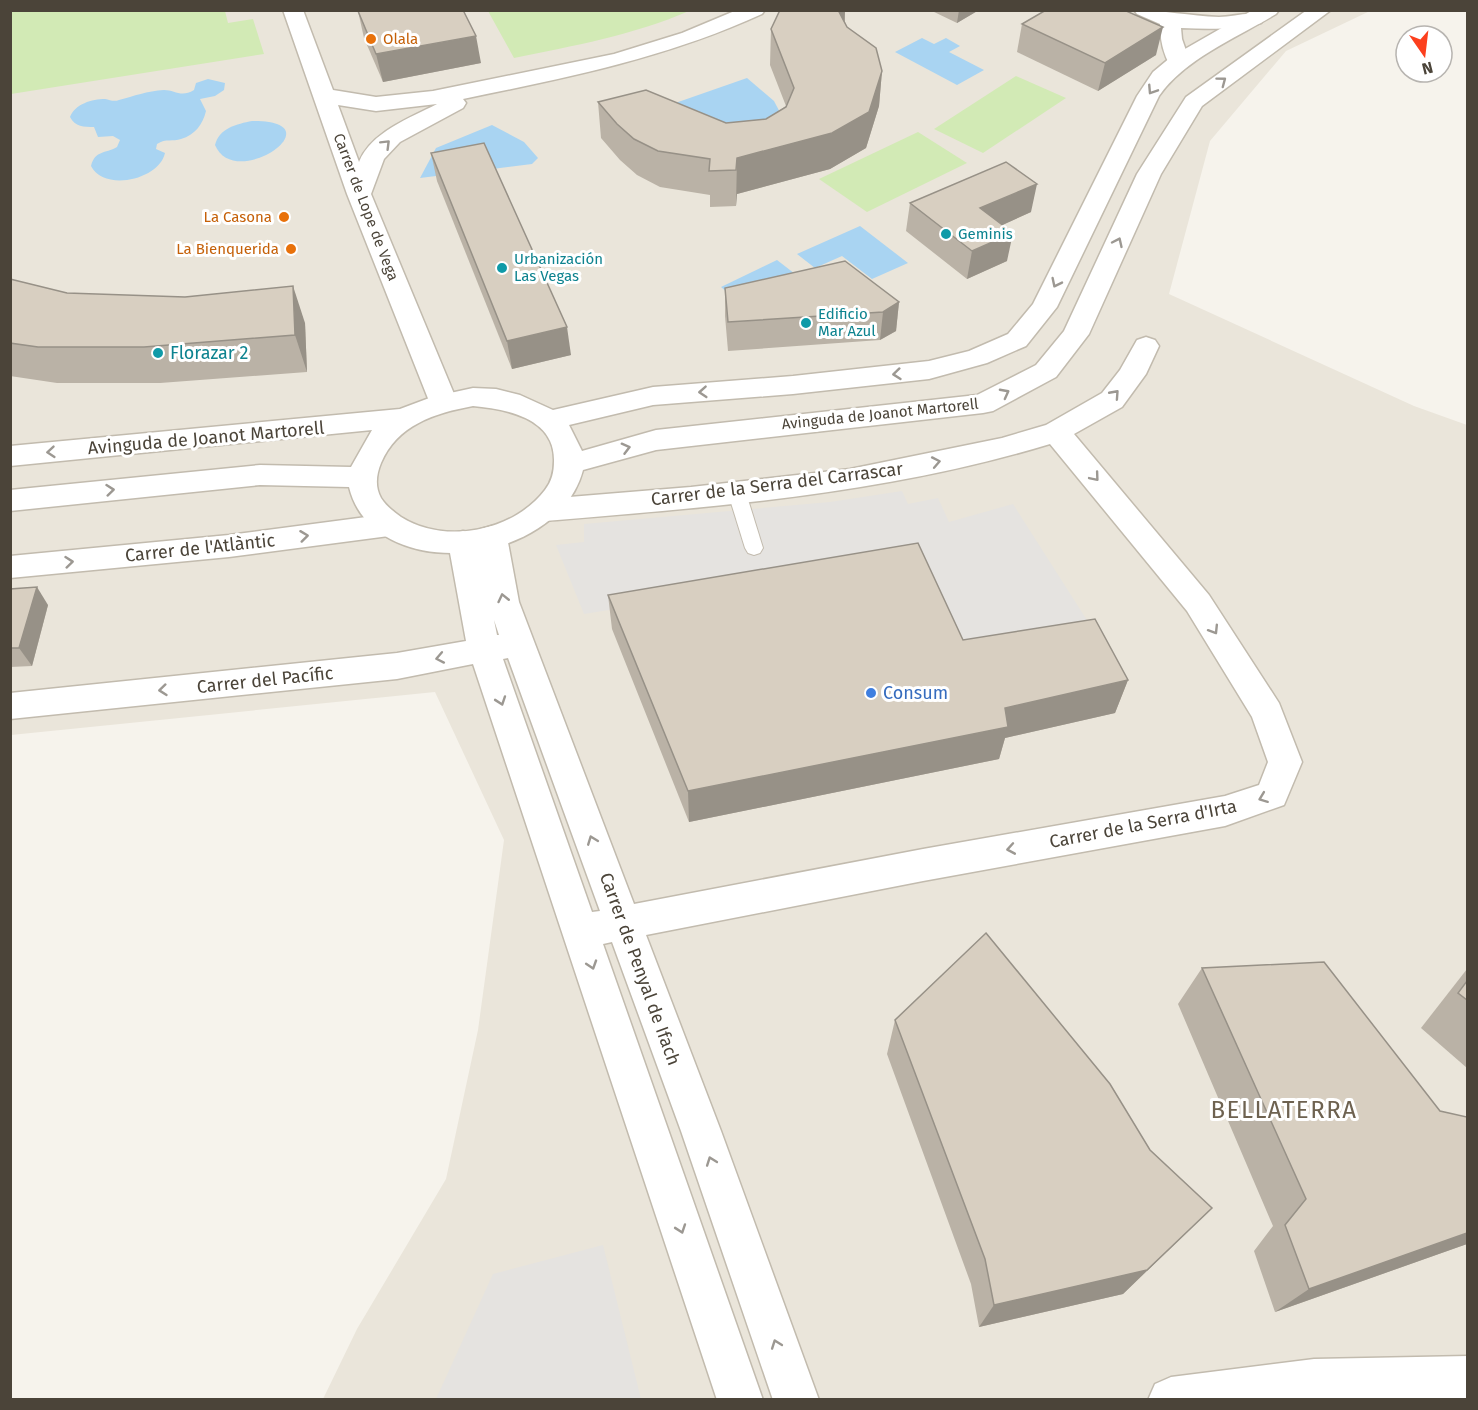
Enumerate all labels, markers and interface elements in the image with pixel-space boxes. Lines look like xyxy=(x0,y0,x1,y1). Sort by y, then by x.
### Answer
north arrow xyxy=(1394,24,1454,84)
place label: Olala xyxy=(383,30,418,48)
marker: Olala xyxy=(364,32,378,46)
text: N xyxy=(1420,58,1435,79)
one-way arrow xyxy=(1215,77,1226,88)
one-way arrow xyxy=(1148,84,1160,94)
street label: Carrer de Lope de Vega xyxy=(330,131,402,283)
one-way arrow xyxy=(379,140,390,150)
place label: La Casona xyxy=(204,208,272,226)
marker: La Casona xyxy=(277,210,291,224)
place label: Geminis xyxy=(958,225,1013,243)
marker: Geminis xyxy=(939,227,953,241)
one-way arrow xyxy=(1110,238,1122,249)
place label: La Bienquerida xyxy=(176,240,279,258)
marker: La Bienquerida xyxy=(284,242,298,256)
place label: Urbanización Las Vegas xyxy=(514,250,603,285)
marker: Urbanización Las Vegas xyxy=(495,261,509,275)
one-way arrow xyxy=(1052,277,1063,288)
place label: Edificio Mar Azul xyxy=(818,305,876,340)
marker: Edificio Mar Azul xyxy=(799,316,813,330)
place label: Florazar 2 xyxy=(170,342,249,364)
marker: Florazar 2 xyxy=(151,346,165,360)
one-way arrow xyxy=(892,367,901,380)
one-way arrow xyxy=(698,385,707,398)
one-way arrow xyxy=(998,389,1009,400)
one-way arrow xyxy=(1108,390,1119,401)
street label: Avinguda de Joanot Martorell xyxy=(781,395,980,433)
street label: Avinguda de Joanot Martorell xyxy=(87,417,325,459)
one-way arrow xyxy=(621,443,631,455)
one-way arrow xyxy=(47,445,56,458)
one-way arrow xyxy=(930,456,940,469)
street label: Carrer de la Serra del Carrascar xyxy=(650,458,904,510)
one-way arrow xyxy=(1087,470,1098,481)
one-way arrow xyxy=(106,484,115,497)
street label: Carrer de l'Atlàntic xyxy=(124,529,276,567)
one-way arrow xyxy=(300,530,309,543)
one-way arrow xyxy=(64,556,73,568)
one-way arrow xyxy=(497,593,510,603)
one-way arrow xyxy=(1207,624,1219,634)
one-way arrow xyxy=(435,651,445,664)
street label: Carrer del Pacífic xyxy=(196,662,335,698)
place label: Consum xyxy=(883,682,948,704)
one-way arrow xyxy=(159,683,168,696)
marker: Consum xyxy=(864,686,878,700)
one-way arrow xyxy=(494,695,507,706)
one-way arrow xyxy=(1258,790,1269,803)
street label: Carrer de la Serra d'Irta xyxy=(1048,795,1238,853)
one-way arrow xyxy=(587,835,599,846)
one-way arrow xyxy=(1006,842,1016,855)
street label: Carrer de Penyal de Ifach xyxy=(595,870,685,1068)
one-way arrow xyxy=(584,959,597,970)
district label: BELLATERRA xyxy=(1211,1096,1357,1124)
one-way arrow xyxy=(706,1156,718,1167)
one-way arrow xyxy=(674,1223,687,1234)
one-way arrow xyxy=(771,1339,784,1350)

